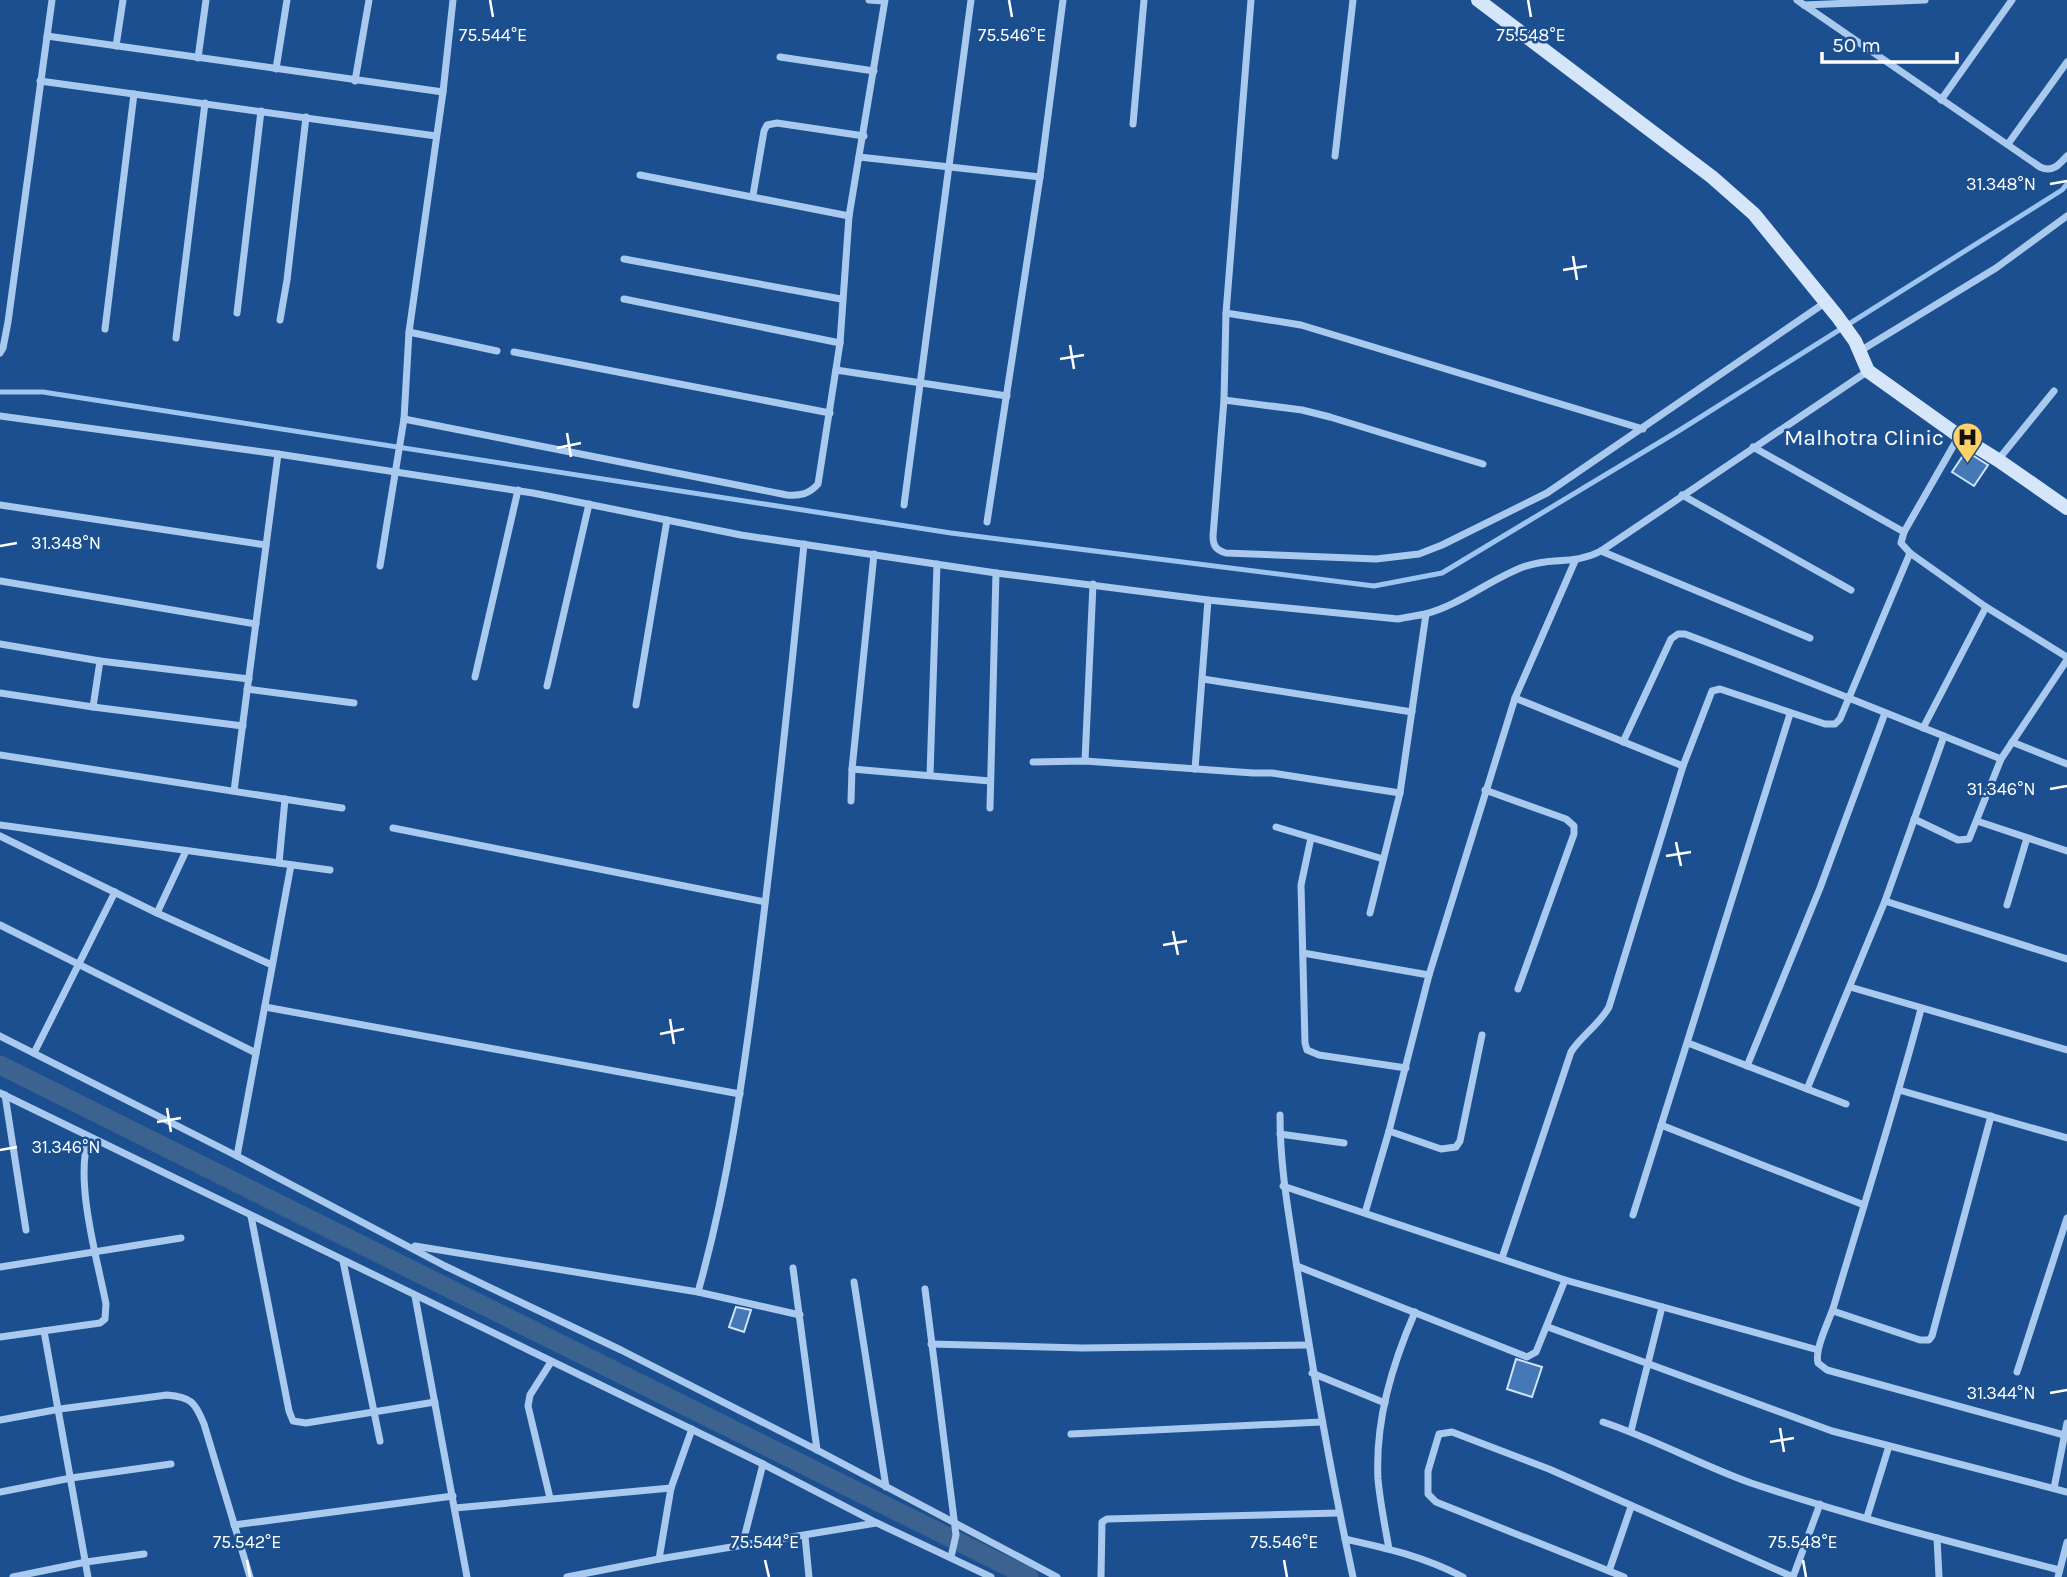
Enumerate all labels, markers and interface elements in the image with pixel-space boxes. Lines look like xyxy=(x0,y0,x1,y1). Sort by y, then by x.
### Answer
scale bar xyxy=(1822,21,1957,65)
text: 75.544°E xyxy=(459,24,527,46)
text: 75.546°E xyxy=(978,24,1046,46)
text: 75.548°E xyxy=(1496,24,1566,46)
text: 50 m xyxy=(1832,33,1881,57)
text: 31.348°N xyxy=(1966,173,2036,195)
hospital icon: Malhotra Clinic xyxy=(1950,420,1984,464)
place label: Malhotra Clinic xyxy=(1784,424,1944,451)
text: 31.348°N xyxy=(31,532,101,554)
text: 31.346°N xyxy=(1966,778,2036,800)
text: 31.346°N xyxy=(31,1136,101,1158)
text: 31.344°N xyxy=(1967,1382,2035,1404)
text: 75.542°E xyxy=(213,1531,281,1553)
text: 75.544°E xyxy=(731,1531,799,1553)
text: 75.546°E xyxy=(1250,1531,1318,1553)
text: 75.548°E xyxy=(1768,1531,1838,1553)

